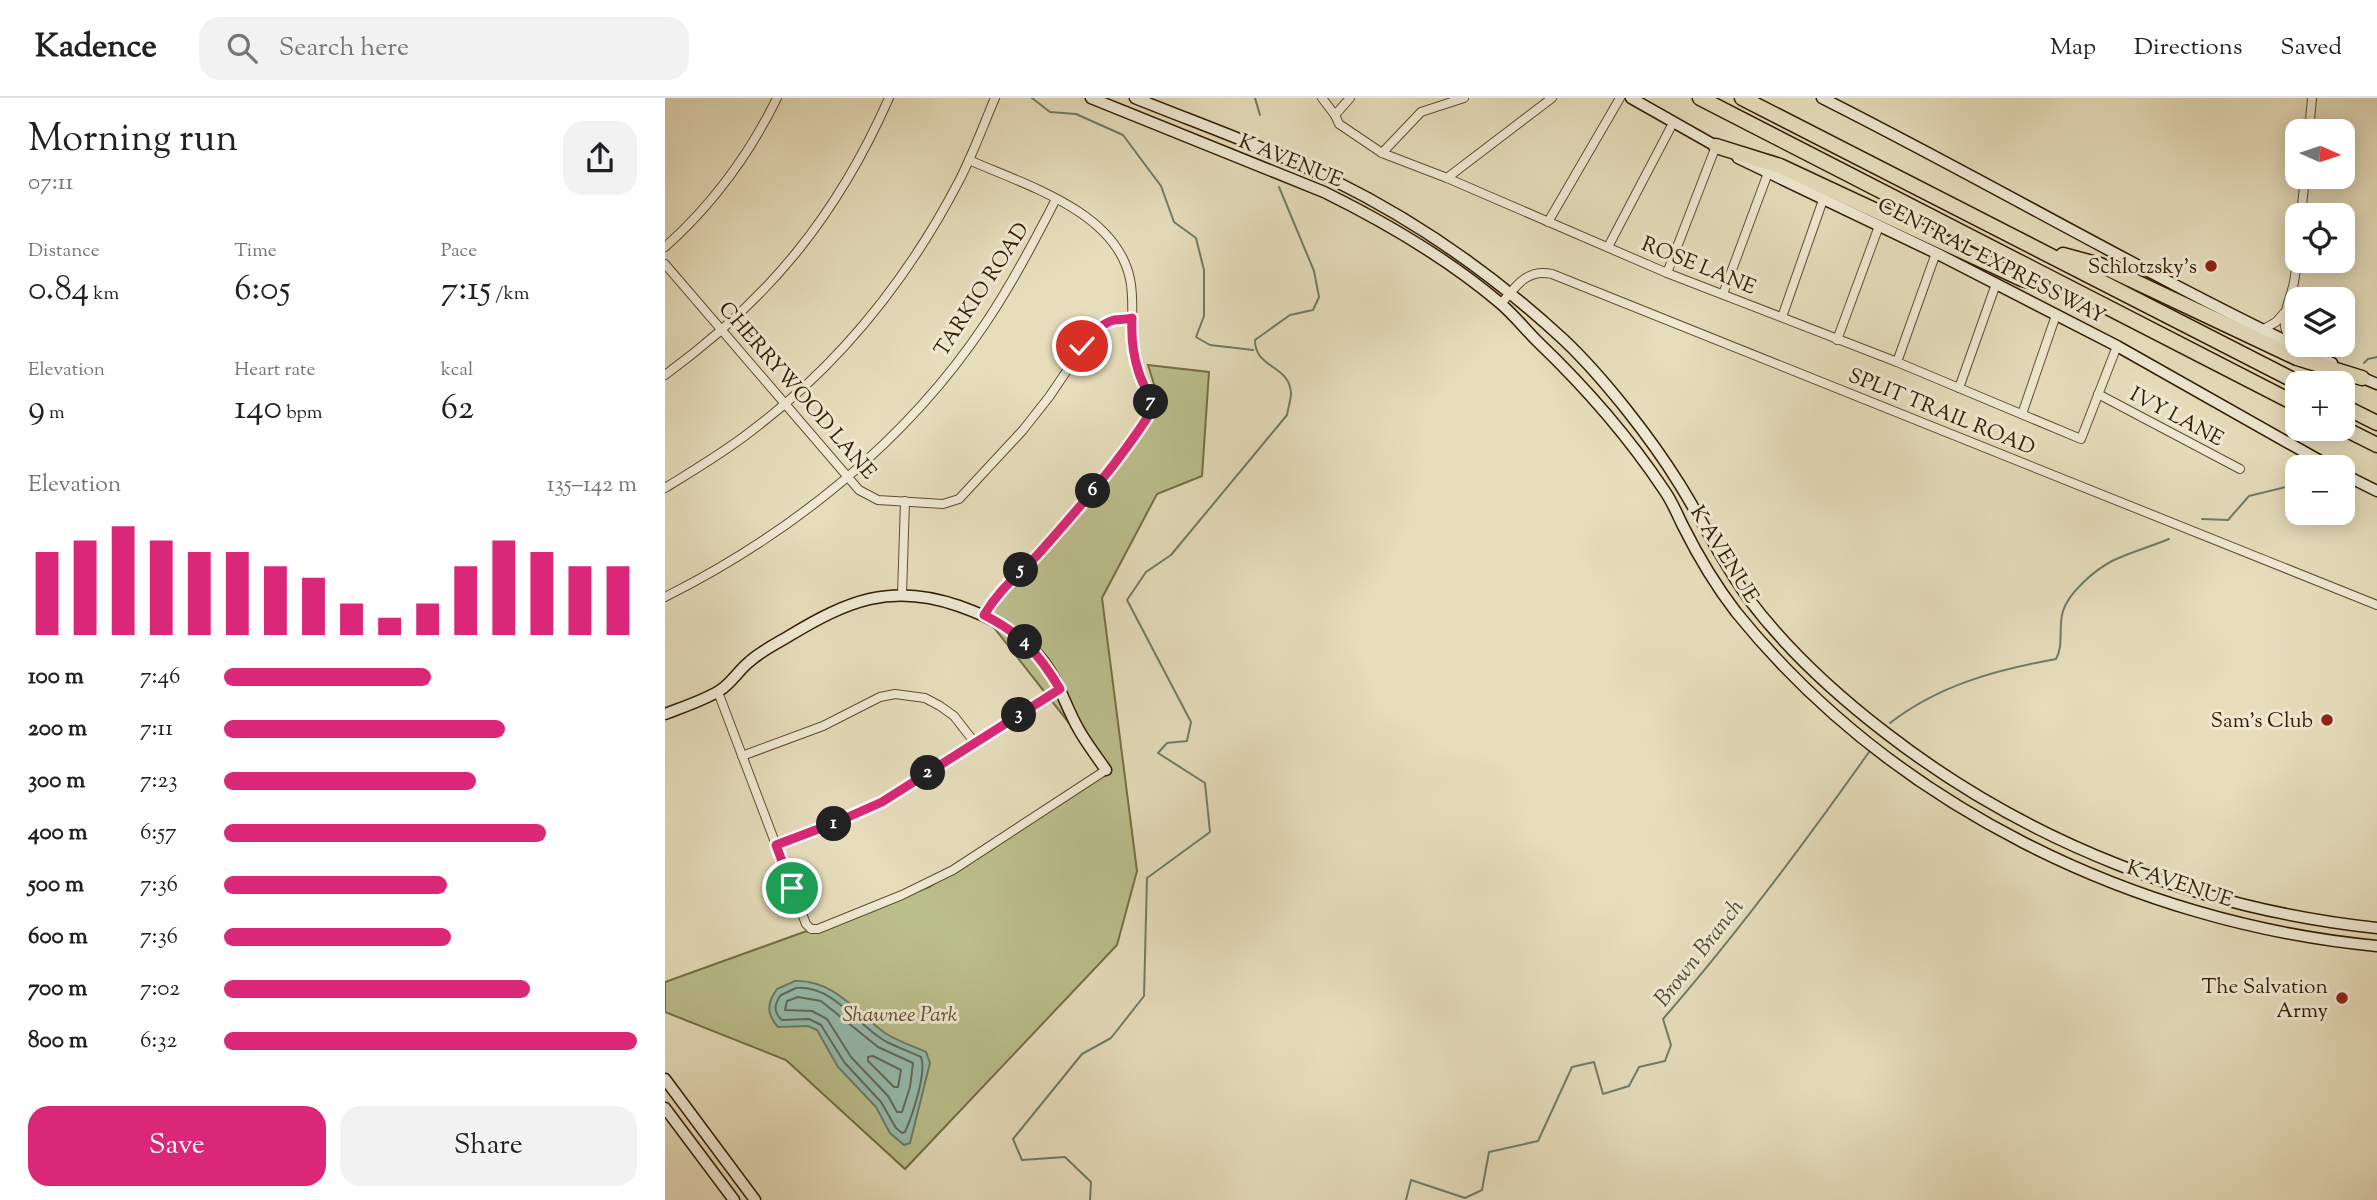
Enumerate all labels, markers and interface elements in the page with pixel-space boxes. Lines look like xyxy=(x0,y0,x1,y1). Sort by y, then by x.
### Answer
search box xyxy=(199,17,689,80)
text: Kadence xyxy=(35,24,157,72)
icon: search xyxy=(223,29,261,67)
text: Search here xyxy=(279,30,409,67)
text: Map xyxy=(2050,31,2096,65)
text: Directions xyxy=(2134,31,2242,65)
text: Saved xyxy=(2280,31,2342,65)
text: Morning run xyxy=(28,114,238,168)
north arrow xyxy=(2285,119,2355,189)
map controls xyxy=(2285,119,2355,525)
button: share xyxy=(563,121,637,195)
street label: K AVENUE xyxy=(1234,127,1347,196)
text: 07:11 xyxy=(28,167,73,200)
street label: CENTRAL EXPRESSWAY xyxy=(1872,191,2110,332)
button: locate xyxy=(2285,203,2355,273)
street label: TARKIO ROAD xyxy=(928,217,1037,363)
street label: ROSE LANE xyxy=(1636,230,1760,304)
text: Distance xyxy=(28,238,100,265)
text: Time xyxy=(234,238,277,265)
text: Pace xyxy=(441,238,477,265)
place label: Schlotzsky's xyxy=(2088,253,2197,283)
marker: Schlotzsky's xyxy=(2203,258,2219,274)
text: 0.84 xyxy=(28,265,89,316)
text: 6:05 xyxy=(234,265,291,316)
text: 7:15 xyxy=(441,265,491,316)
text: km xyxy=(89,281,119,308)
text: /km xyxy=(491,281,530,308)
button: layers xyxy=(2285,287,2355,357)
street label: CHERRYWOOD LANE xyxy=(711,296,883,487)
pin xyxy=(1052,316,1112,376)
icon: check xyxy=(1063,327,1101,365)
text: Elevation xyxy=(28,357,105,384)
text: Heart rate xyxy=(234,357,315,384)
text: kcal xyxy=(441,357,473,384)
street label: SPLIT TRAIL ROAD xyxy=(1843,362,2039,464)
button: + xyxy=(2285,371,2355,441)
street label: IVY LANE xyxy=(2124,380,2229,455)
text: 9 xyxy=(28,384,45,435)
text: 140 xyxy=(234,384,282,435)
text: 62 xyxy=(441,384,474,435)
pin: 7 xyxy=(1133,384,1169,420)
text: 7 xyxy=(1146,388,1155,415)
text: m xyxy=(45,400,65,427)
text: bpm xyxy=(282,400,323,427)
button: − xyxy=(2285,455,2355,525)
text: Elevation xyxy=(28,469,121,502)
text: 135–142 m xyxy=(547,469,637,502)
pin: 6 xyxy=(1075,474,1111,508)
text: 6 xyxy=(1088,477,1097,504)
street label: K AVENUE xyxy=(1681,500,1765,610)
pin: 5 xyxy=(1003,552,1039,588)
text: 5 xyxy=(1017,556,1024,583)
pin: 4 xyxy=(1007,624,1043,660)
text: 4 xyxy=(1020,628,1029,655)
text: 100 m xyxy=(28,661,84,694)
text: 7:46 xyxy=(140,661,180,694)
pin: 3 xyxy=(1001,698,1037,732)
text: 3 xyxy=(1015,701,1022,728)
place label: Sam's Club xyxy=(2210,707,2313,737)
marker: Sam's Club xyxy=(2319,712,2335,728)
text: 200 m xyxy=(28,713,87,746)
text: 7:11 xyxy=(140,713,173,746)
pin: 2 xyxy=(911,756,945,790)
text: 2 xyxy=(923,759,932,786)
text: 300 m xyxy=(28,765,85,798)
text: 7:23 xyxy=(140,765,178,798)
pin: 1 xyxy=(817,806,851,842)
text: 1 xyxy=(830,810,837,837)
text: 400 m xyxy=(28,817,88,850)
text: 6:57 xyxy=(140,817,177,850)
street label: K AVENUE xyxy=(2122,854,2237,916)
pin xyxy=(762,858,822,918)
text: 500 m xyxy=(28,869,84,902)
text: 7:36 xyxy=(140,869,178,902)
icon: arrive xyxy=(773,869,811,907)
water label: Brown Branch xyxy=(1647,893,1753,1015)
text: 600 m xyxy=(28,921,88,954)
text: 7:36 xyxy=(140,921,178,954)
text: 700 m xyxy=(28,973,87,1006)
text: 7:02 xyxy=(140,973,180,1006)
place label: The Salvation Army xyxy=(2202,973,2329,1027)
marker: The Salvation Army xyxy=(2334,990,2350,1006)
park label: Shawnee Park xyxy=(843,1001,958,1031)
text: 800 m xyxy=(28,1025,88,1058)
text: 6:32 xyxy=(140,1025,177,1058)
button: Save xyxy=(28,1106,326,1186)
button: Share xyxy=(340,1106,637,1186)

